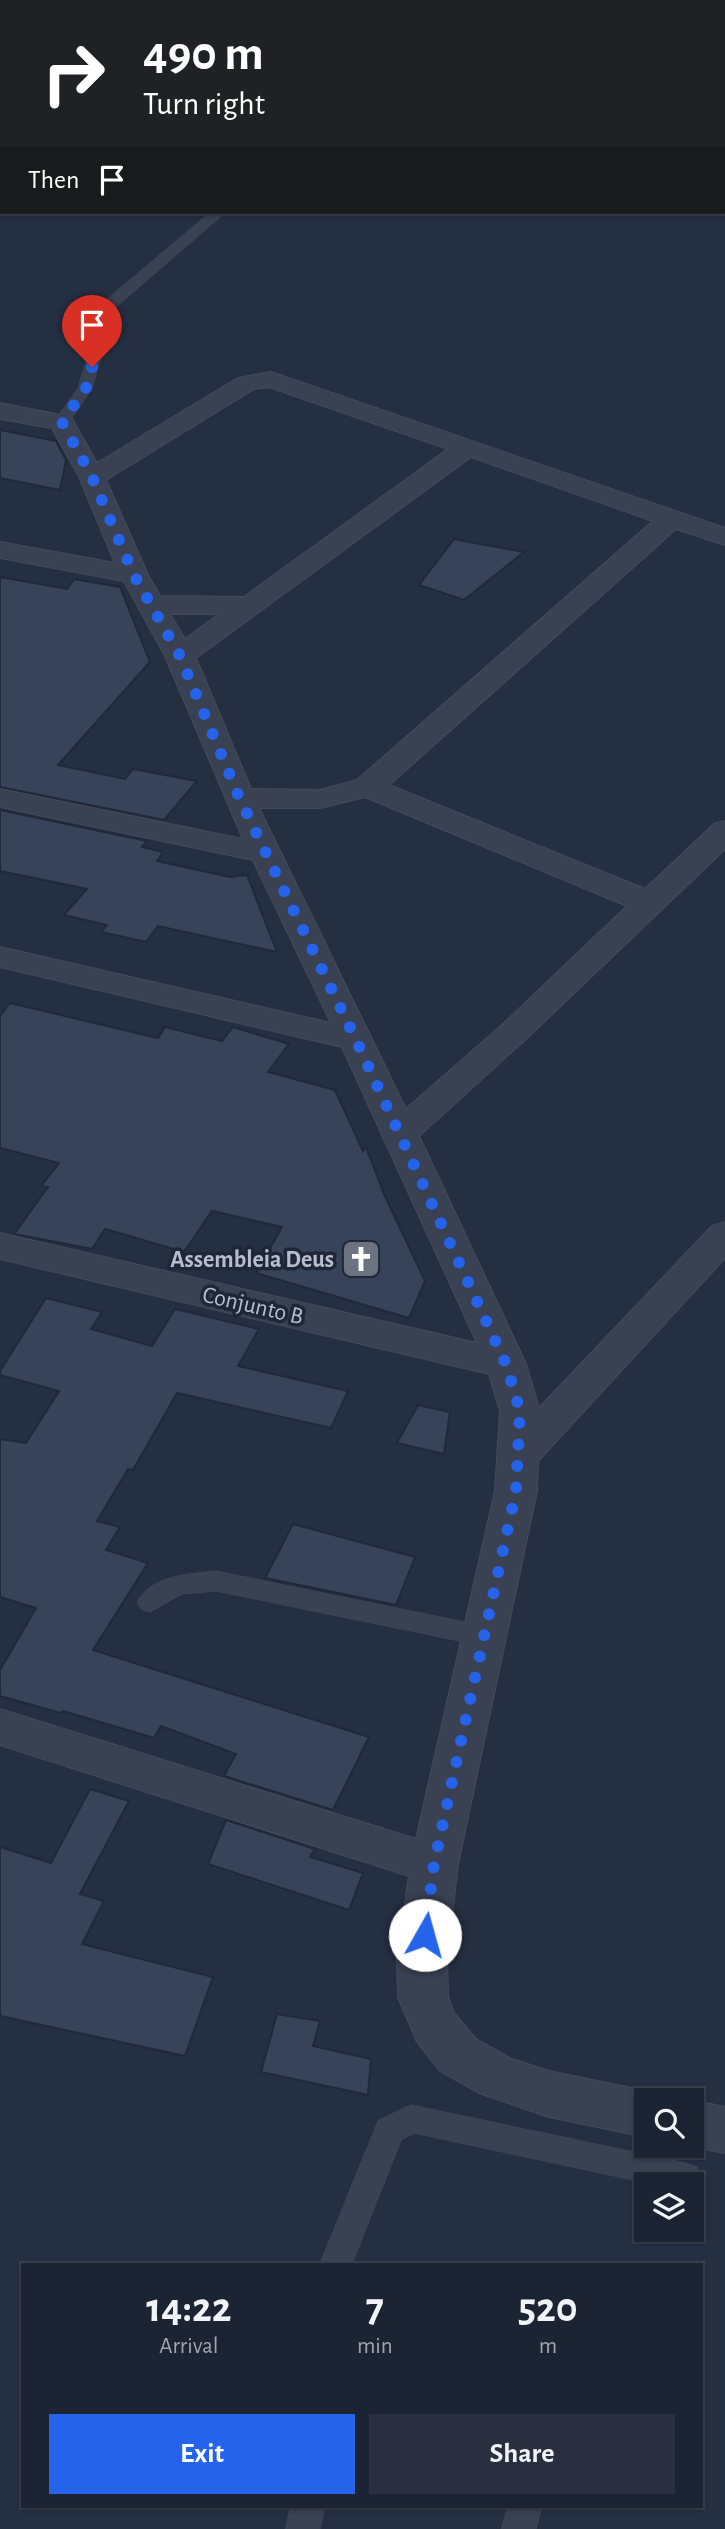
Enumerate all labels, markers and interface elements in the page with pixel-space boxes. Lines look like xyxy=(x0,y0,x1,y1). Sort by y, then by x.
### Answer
icon: right xyxy=(28,28,119,119)
text: 490 m xyxy=(143,30,264,79)
text: Turn right xyxy=(143,88,265,120)
icon: arrive xyxy=(93,161,131,199)
text: Then xyxy=(28,167,79,193)
pin xyxy=(62,295,122,367)
icon: arrive xyxy=(73,306,111,344)
church icon: Assembleia Deus xyxy=(340,1238,382,1280)
place label: Assembleia Deus xyxy=(170,1248,334,1272)
street label: Conjunto B xyxy=(200,1283,305,1329)
position arrow xyxy=(388,1898,462,1972)
map controls xyxy=(634,2088,704,2242)
button: search xyxy=(634,2088,704,2158)
button: layers xyxy=(634,2172,704,2242)
text: 14:22 xyxy=(146,2287,232,2329)
text: 7 xyxy=(366,2287,384,2329)
text: 520 xyxy=(518,2287,578,2329)
text: Arrival xyxy=(159,2335,219,2358)
text: min xyxy=(357,2335,393,2358)
text: m xyxy=(539,2335,557,2358)
button: Exit xyxy=(49,2414,355,2494)
button: Share xyxy=(369,2414,675,2494)

